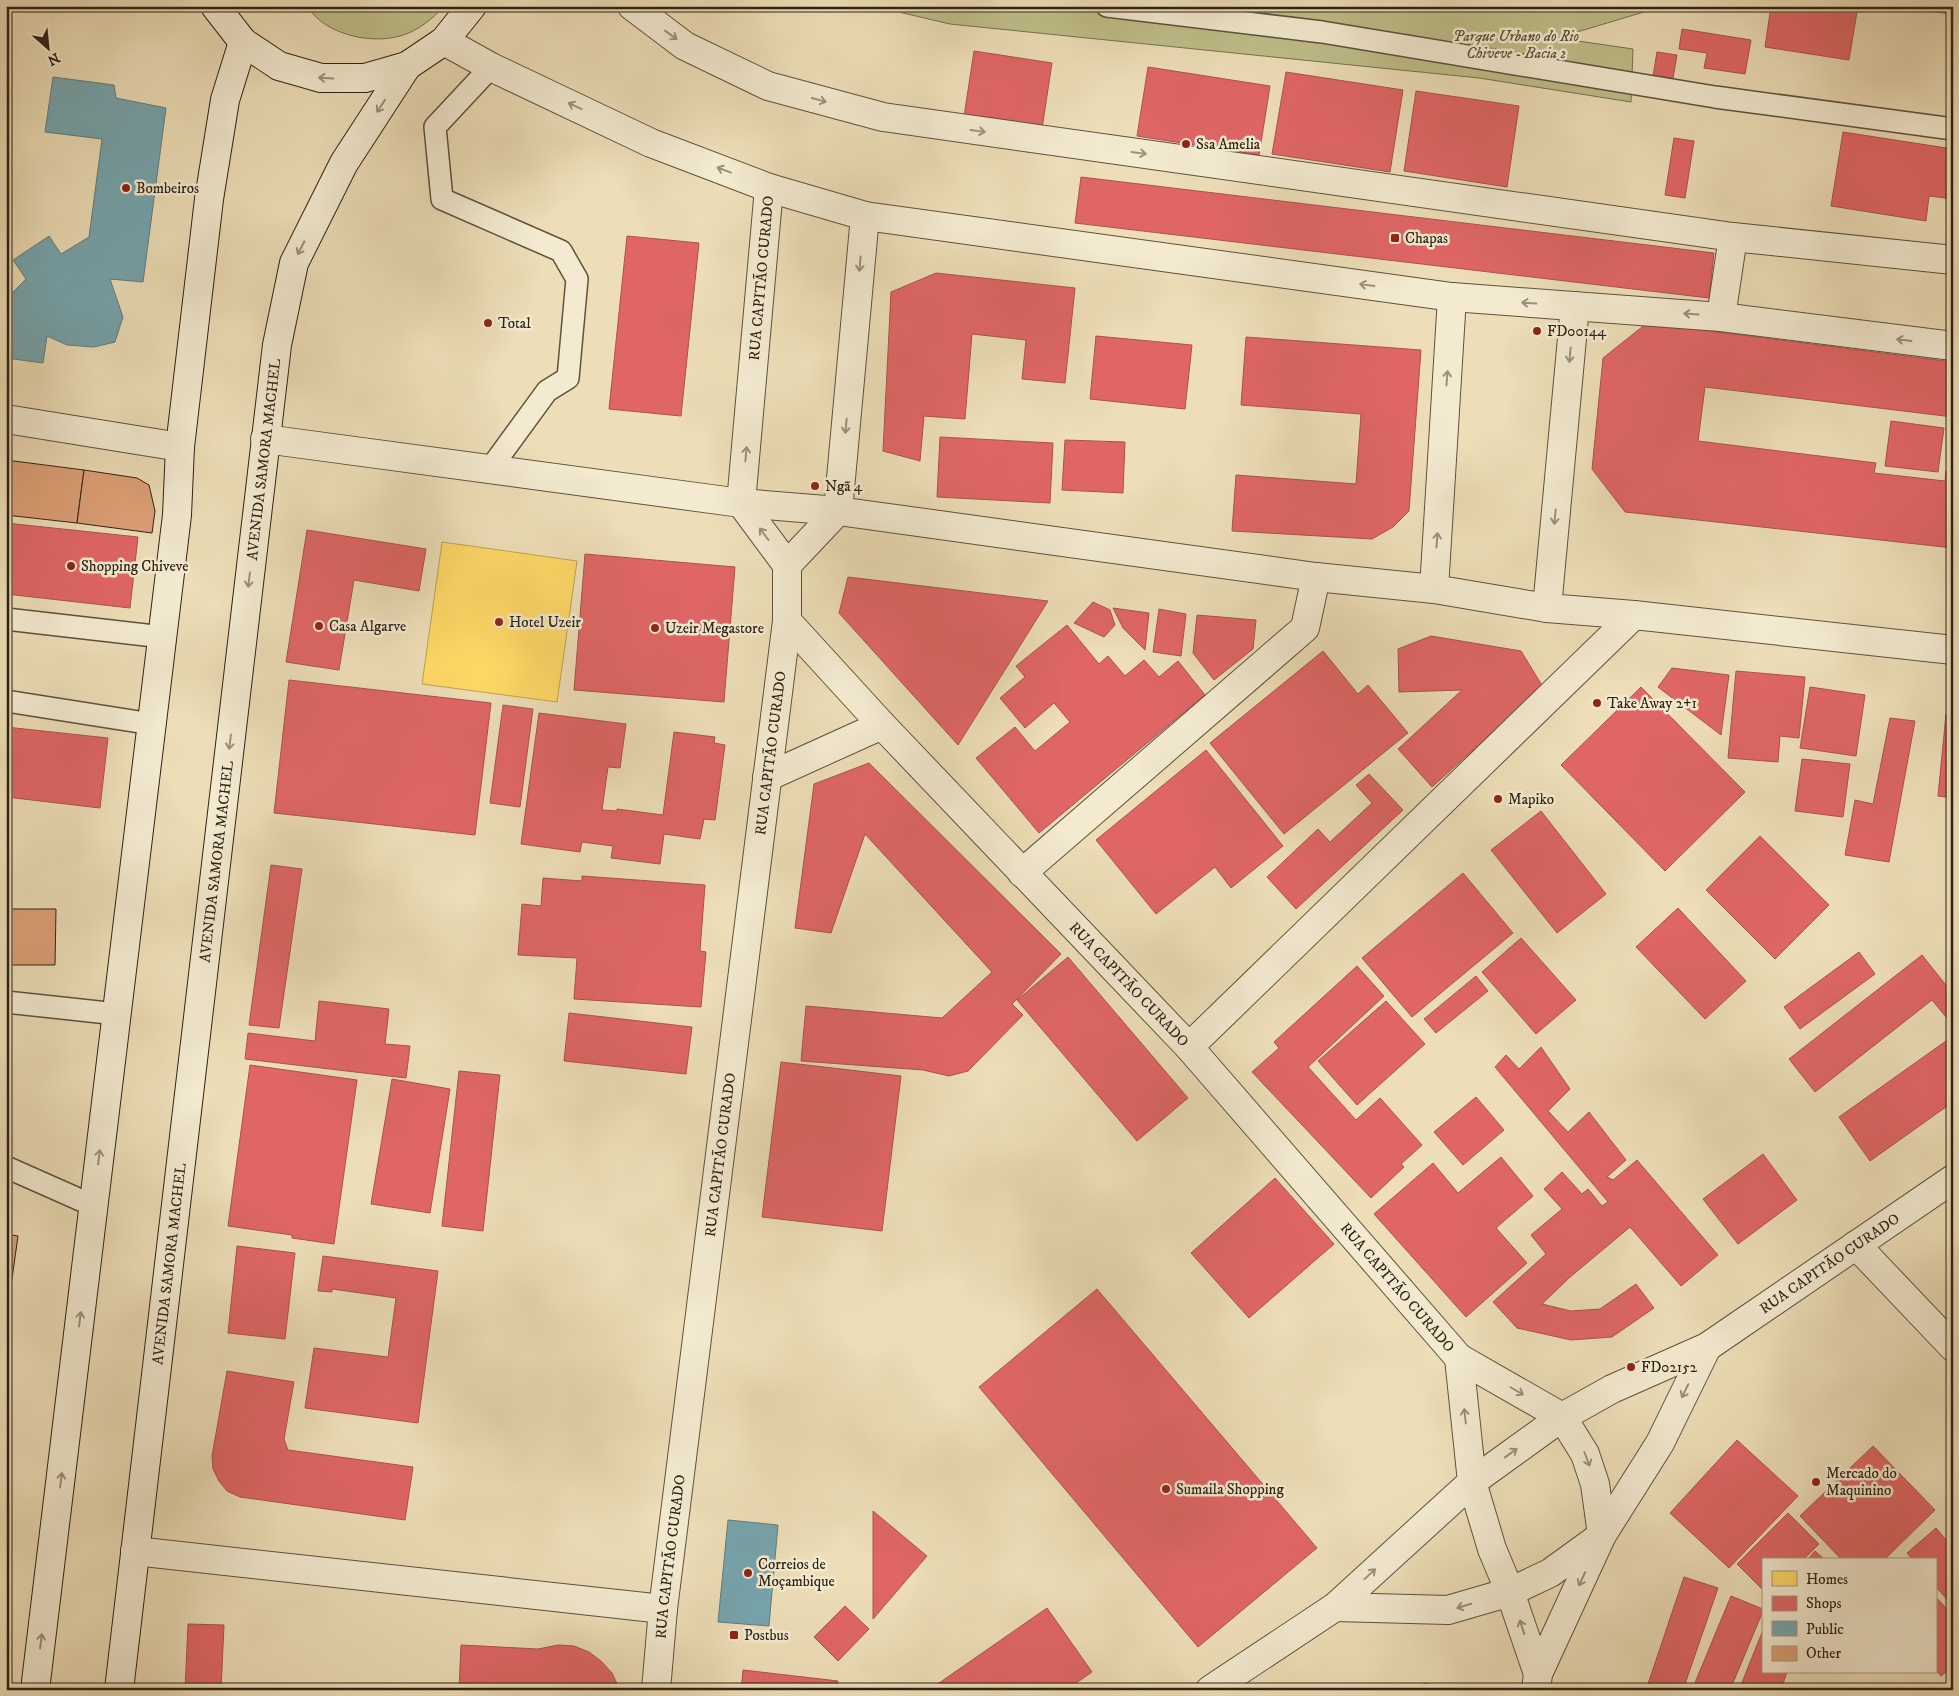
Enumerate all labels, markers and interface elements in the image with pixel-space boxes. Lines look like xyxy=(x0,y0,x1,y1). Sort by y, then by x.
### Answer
north arrow xyxy=(22,22,72,72)
park label: Parque Urbano do Rio Chiveve - Bacia 2 xyxy=(1453,27,1579,63)
one-way arrow xyxy=(664,30,678,40)
text: N xyxy=(44,48,63,70)
one-way arrow xyxy=(319,73,335,82)
one-way arrow xyxy=(810,95,826,105)
one-way arrow xyxy=(375,99,385,113)
one-way arrow xyxy=(567,101,582,111)
one-way arrow xyxy=(970,126,986,136)
place label: Ssa Amelia xyxy=(1196,135,1261,154)
marker: Ssa Amelia xyxy=(1180,138,1192,150)
one-way arrow xyxy=(1131,148,1147,158)
one-way arrow xyxy=(717,165,732,174)
place label: Bombeiros xyxy=(136,179,199,198)
marker: Bombeiros xyxy=(120,182,132,194)
street label: RUA CAPITÃO CURADO xyxy=(744,195,778,361)
place label: Chapas xyxy=(1405,229,1448,248)
marker: Chapas xyxy=(1389,232,1401,244)
one-way arrow xyxy=(296,240,305,255)
one-way arrow xyxy=(856,256,865,272)
one-way arrow xyxy=(1360,280,1376,290)
one-way arrow xyxy=(1521,298,1537,307)
one-way arrow xyxy=(1683,310,1699,319)
place label: Total xyxy=(498,314,531,333)
marker: Total xyxy=(482,317,494,329)
place label: FD00144 xyxy=(1547,322,1607,341)
marker: FD00144 xyxy=(1531,325,1543,337)
one-way arrow xyxy=(1897,335,1913,345)
one-way arrow xyxy=(1565,347,1575,363)
street label: AVENIDA SAMORA MACHEL xyxy=(242,357,285,561)
one-way arrow xyxy=(1442,370,1451,386)
one-way arrow xyxy=(841,418,851,434)
one-way arrow xyxy=(741,446,750,462)
place label: Ngã 4 xyxy=(825,477,863,496)
marker: Ngã 4 xyxy=(809,480,821,492)
one-way arrow xyxy=(1551,508,1560,524)
one-way arrow xyxy=(759,528,770,541)
one-way arrow xyxy=(1432,533,1441,549)
place label: Shopping Chiveve xyxy=(81,557,189,576)
marker: Shopping Chiveve xyxy=(65,560,77,572)
one-way arrow xyxy=(244,572,254,588)
place label: Hotel Uzeir xyxy=(509,613,581,632)
marker: Hotel Uzeir xyxy=(493,616,505,628)
place label: Casa Algarve xyxy=(329,617,406,636)
place label: Uzeir Megastore xyxy=(665,619,764,638)
marker: Casa Algarve xyxy=(313,620,325,632)
marker: Uzeir Megastore xyxy=(649,622,661,634)
street label: RUA CAPITÃO CURADO xyxy=(751,670,790,836)
place label: Take Away 2+1 xyxy=(1607,694,1697,713)
marker: Take Away 2+1 xyxy=(1591,697,1603,709)
one-way arrow xyxy=(225,733,235,749)
street label: AVENIDA SAMORA MACHEL xyxy=(195,760,238,964)
place label: Mapiko xyxy=(1508,790,1554,809)
marker: Mapiko xyxy=(1492,793,1504,805)
street label: RUA CAPITÃO CURADO xyxy=(1065,918,1193,1051)
street label: RUA CAPITÃO CURADO xyxy=(700,1072,740,1238)
one-way arrow xyxy=(95,1150,105,1166)
street label: AVENIDA SAMORA MACHEL xyxy=(148,1162,190,1366)
street label: RUA CAPITÃO CURADO xyxy=(1756,1209,1903,1318)
street label: RUA CAPITÃO CURADO xyxy=(1336,1219,1459,1356)
one-way arrow xyxy=(75,1311,85,1327)
place label: FD02152 xyxy=(1641,1358,1698,1377)
marker: FD02152 xyxy=(1625,1361,1637,1373)
one-way arrow xyxy=(1680,1383,1689,1398)
one-way arrow xyxy=(1509,1386,1524,1396)
one-way arrow xyxy=(1460,1408,1470,1424)
one-way arrow xyxy=(1504,1448,1518,1458)
one-way arrow xyxy=(1582,1451,1592,1466)
place label: Mercado do Maquinino xyxy=(1826,1464,1897,1500)
one-way arrow xyxy=(56,1472,66,1488)
street label: RUA CAPITÃO CURADO xyxy=(651,1473,689,1640)
marker: Mercado do Maquinino xyxy=(1810,1476,1822,1488)
place label: Sumaila Shopping xyxy=(1176,1480,1284,1499)
marker: Sumaila Shopping xyxy=(1160,1483,1172,1495)
place label: Correios de Moçambique xyxy=(758,1555,835,1591)
legend xyxy=(1762,1558,1936,1674)
marker: Correios de Moçambique xyxy=(742,1567,754,1579)
one-way arrow xyxy=(1364,1568,1377,1580)
text: Homes xyxy=(1806,1570,1848,1589)
one-way arrow xyxy=(1576,1571,1586,1586)
text: Shops xyxy=(1806,1594,1842,1613)
one-way arrow xyxy=(1456,1601,1472,1611)
one-way arrow xyxy=(1517,1620,1526,1636)
text: Public xyxy=(1806,1620,1844,1639)
place label: Postbus xyxy=(744,1626,789,1645)
marker: Postbus xyxy=(728,1629,740,1641)
one-way arrow xyxy=(36,1634,46,1650)
text: Other xyxy=(1806,1644,1841,1663)

